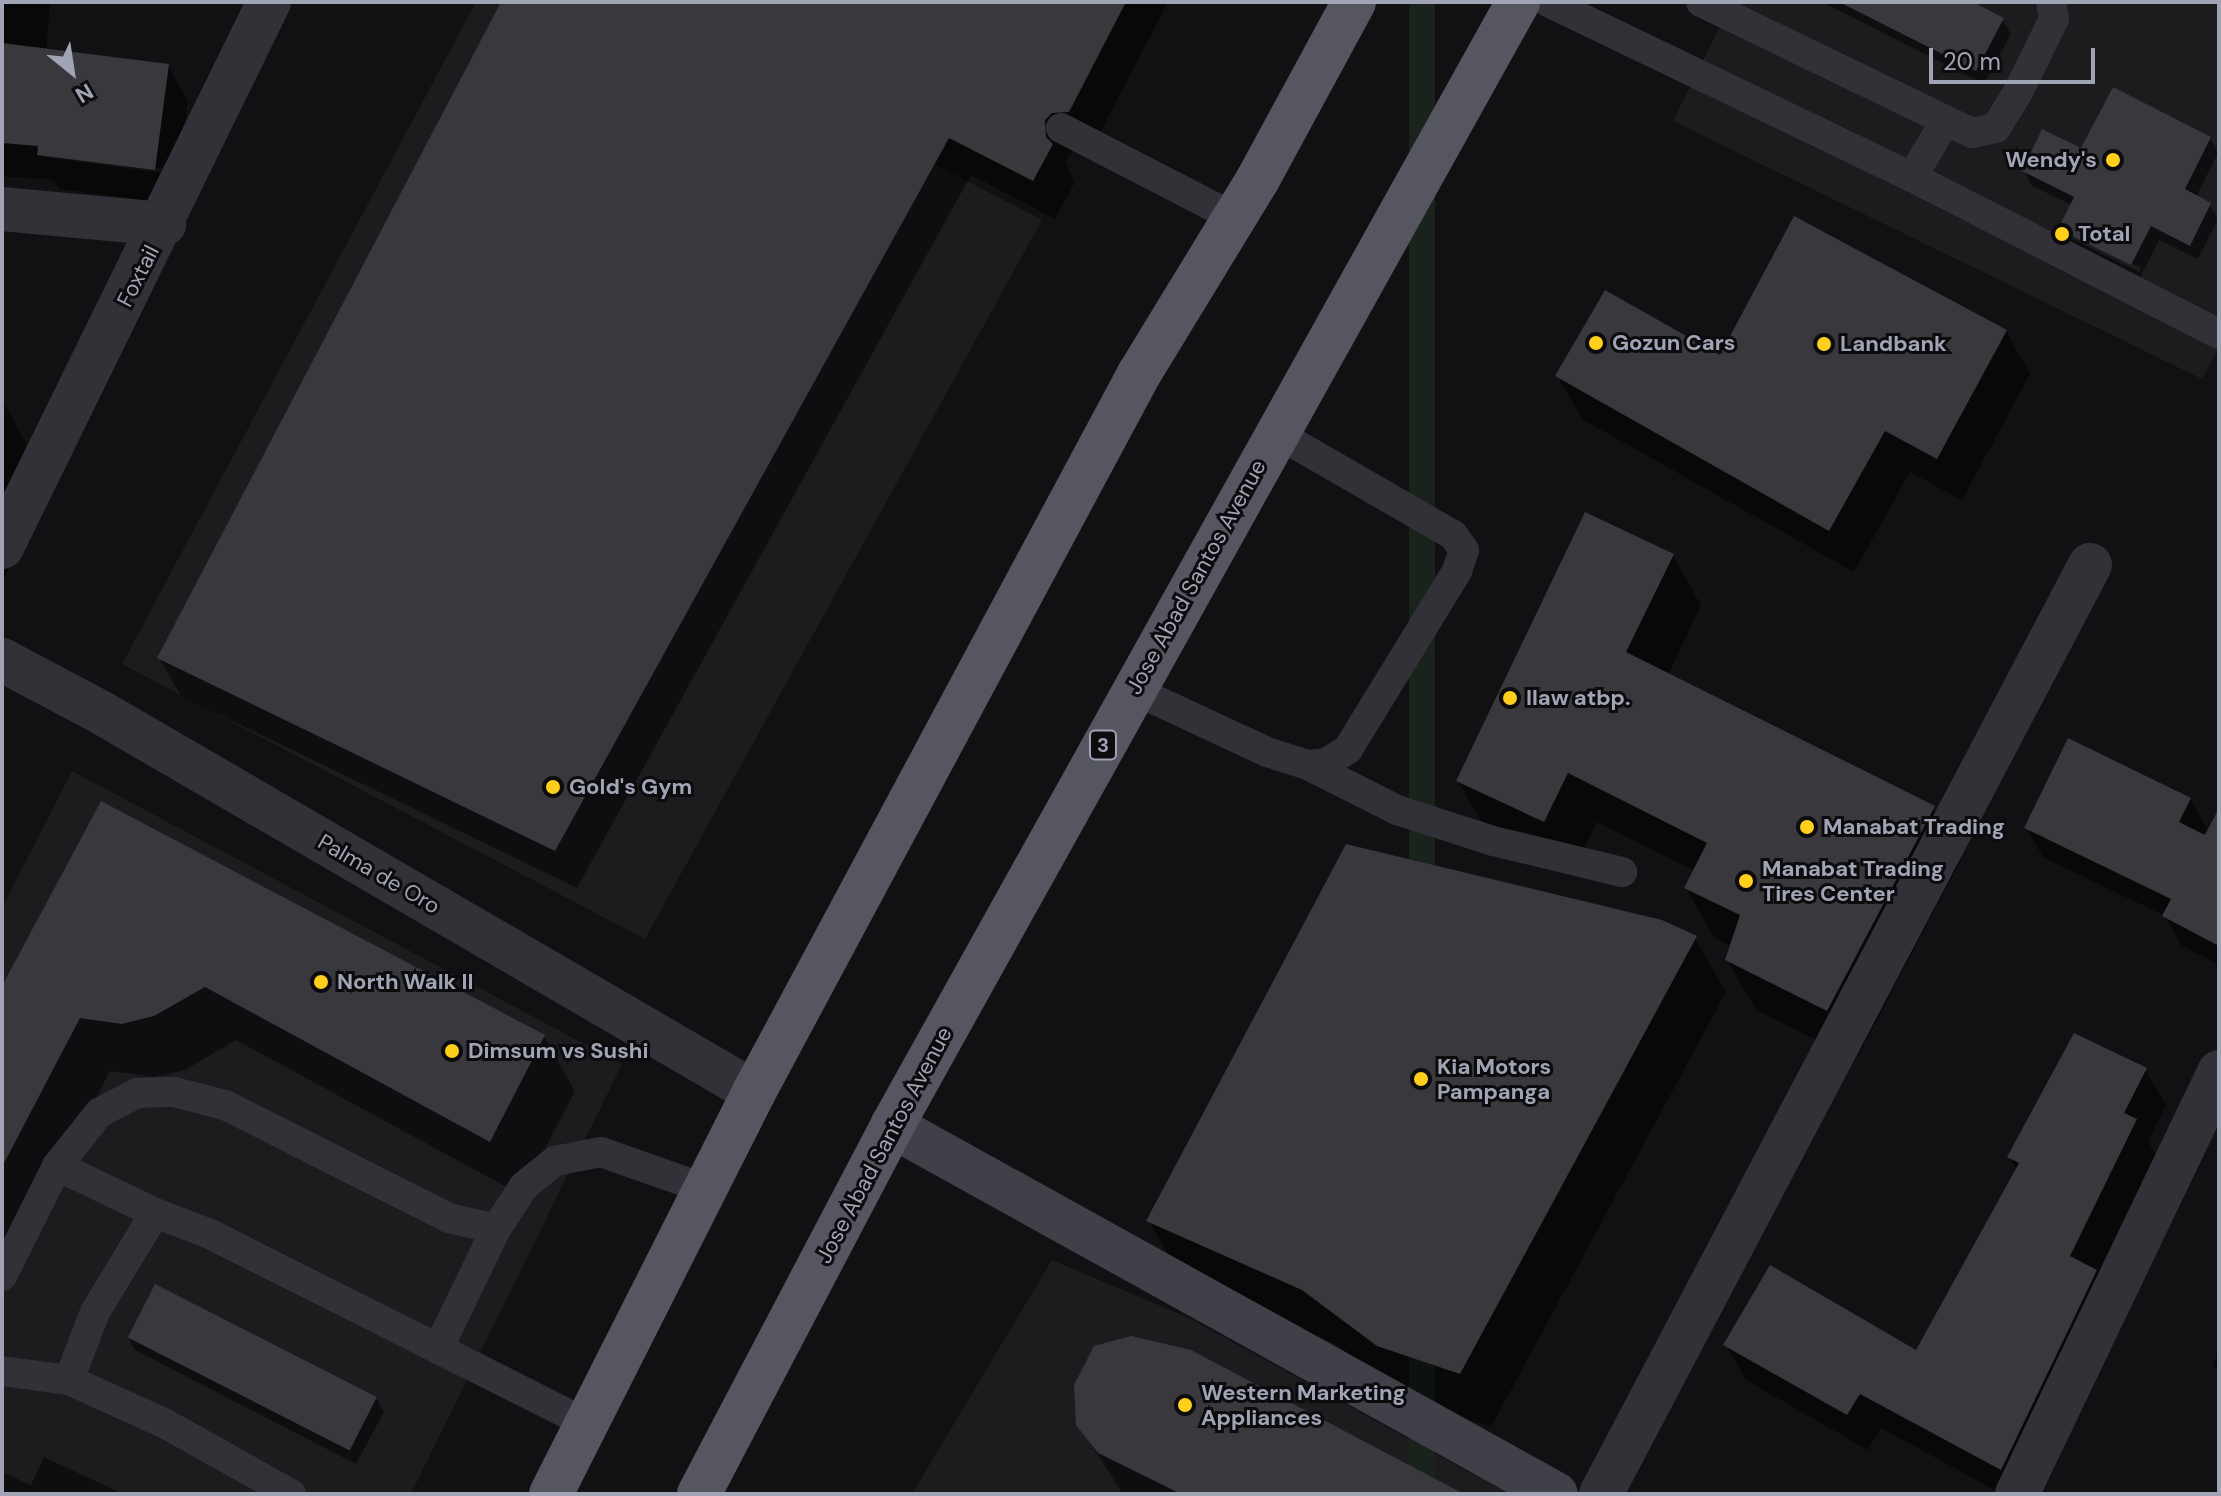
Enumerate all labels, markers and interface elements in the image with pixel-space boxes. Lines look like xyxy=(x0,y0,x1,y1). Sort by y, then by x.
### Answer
north arrow xyxy=(32,32,112,112)
scale bar xyxy=(1933,32,2099,82)
text: 20 m xyxy=(1943,46,2001,77)
text: N xyxy=(70,77,98,110)
place label: Wendy's xyxy=(2005,147,2097,173)
marker: Wendy's xyxy=(2104,151,2122,169)
place label: Total xyxy=(2078,221,2130,247)
marker: Total xyxy=(2053,225,2071,243)
street label: Foxtail xyxy=(111,241,165,311)
place label: Gozun Cars xyxy=(1612,330,1735,356)
place label: Landbank xyxy=(1840,331,1947,357)
marker: Gozun Cars xyxy=(1587,334,1605,352)
marker: Landbank xyxy=(1815,335,1833,353)
street label: Jose Abad Santos Avenue xyxy=(1121,455,1271,699)
place label: Ilaw atbp. xyxy=(1526,685,1631,711)
marker: Ilaw atbp. xyxy=(1501,689,1519,707)
road number: 3 xyxy=(1087,729,1119,761)
place label: Gold's Gym xyxy=(569,774,692,800)
marker: Gold's Gym xyxy=(544,778,562,796)
place label: Manabat Trading xyxy=(1823,814,2005,840)
marker: Manabat Trading xyxy=(1798,818,1816,836)
street label: Palma de Oro xyxy=(313,828,445,920)
place label: Manabat Trading Tires Center xyxy=(1762,855,1944,906)
marker: Manabat Trading Tires Center xyxy=(1737,872,1755,890)
place label: North Walk II xyxy=(337,969,473,995)
marker: North Walk II xyxy=(312,973,330,991)
street label: Jose Abad Santos Avenue xyxy=(810,1022,958,1268)
place label: Dimsum vs Sushi xyxy=(468,1038,648,1064)
marker: Dimsum vs Sushi xyxy=(443,1042,461,1060)
place label: Kia Motors Pampanga xyxy=(1437,1053,1551,1104)
marker: Kia Motors Pampanga xyxy=(1412,1070,1430,1088)
place label: Western Marketing Appliances xyxy=(1201,1379,1406,1430)
marker: Western Marketing Appliances xyxy=(1176,1396,1194,1414)

